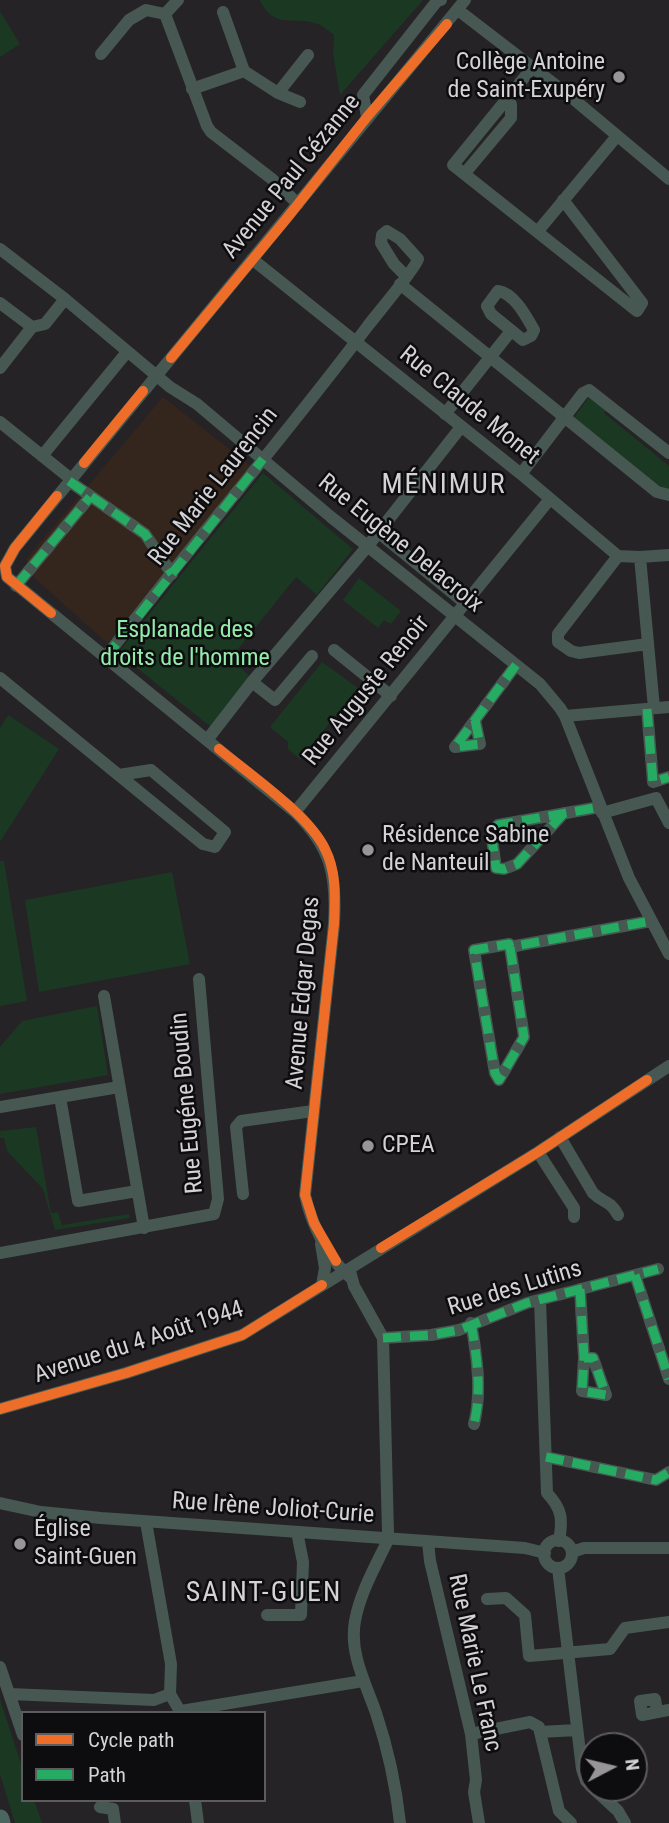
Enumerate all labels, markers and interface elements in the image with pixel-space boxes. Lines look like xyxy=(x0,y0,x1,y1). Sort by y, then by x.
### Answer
place label: Collège Antoine de Saint-Exupéry xyxy=(448,49,605,105)
marker: Collège Antoine de Saint-Exupéry xyxy=(611,69,627,85)
street label: Avenue Paul Cézanne xyxy=(217,89,367,265)
street label: Rue Claude Monet xyxy=(393,341,545,471)
street label: Rue Marie Laurencin xyxy=(143,402,285,572)
street label: Rue Eugène Delacroix xyxy=(312,469,488,619)
district label: MÉNIMUR xyxy=(382,469,506,503)
street label: Rue Auguste Renoir xyxy=(298,610,436,772)
park label: Esplanade des droits de l'homme xyxy=(100,617,270,673)
place label: Résidence Sabine de Nanteuil xyxy=(382,822,549,878)
marker: Résidence Sabine de Nanteuil xyxy=(360,842,376,858)
street label: Avenue Edgar Degas xyxy=(281,895,327,1091)
street label: Rue Eugéne Boudin xyxy=(166,1011,210,1195)
place label: CPEA xyxy=(382,1132,435,1160)
marker: CPEA xyxy=(360,1138,376,1154)
street label: Rue des Lutins xyxy=(445,1255,585,1323)
street label: Avenue du 4 Août 1944 xyxy=(31,1296,247,1390)
street label: Rue Irène Joliot-Curie xyxy=(171,1488,375,1530)
place label: Église Saint-Guen xyxy=(34,1516,137,1572)
marker: Église Saint-Guen xyxy=(12,1536,28,1552)
street label: Rue Marie Le Franc xyxy=(441,1572,507,1754)
district label: SAINT-GUEN xyxy=(187,1577,341,1611)
legend xyxy=(21,1711,266,1802)
text: Cycle path xyxy=(88,1728,174,1752)
north arrow xyxy=(578,1732,648,1802)
text: N xyxy=(620,1757,644,1772)
text: Path xyxy=(88,1763,126,1787)

